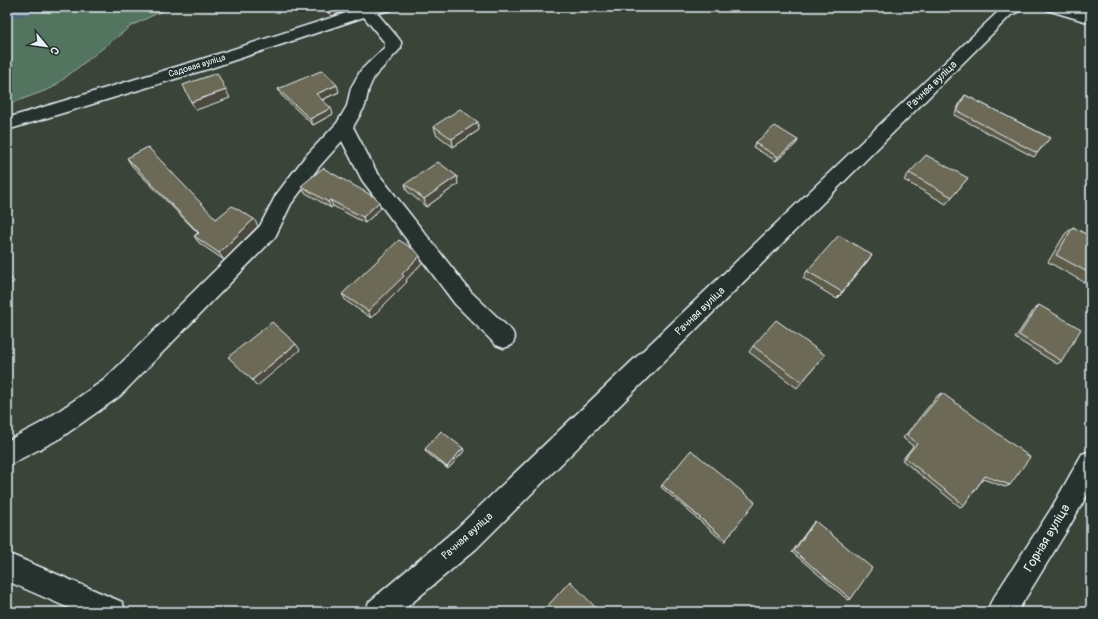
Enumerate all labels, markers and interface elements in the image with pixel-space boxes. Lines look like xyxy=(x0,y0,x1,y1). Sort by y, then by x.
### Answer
north arrow xyxy=(26,26,66,66)
text: С xyxy=(47,44,62,57)
street label: Садовая вуліца xyxy=(167,52,227,80)
street label: Рачная вуліца xyxy=(904,58,960,112)
street label: Рачная вуліца xyxy=(672,284,728,338)
street label: Горная вуліца xyxy=(1021,501,1073,575)
street label: Рачная вуліца xyxy=(439,510,495,562)

